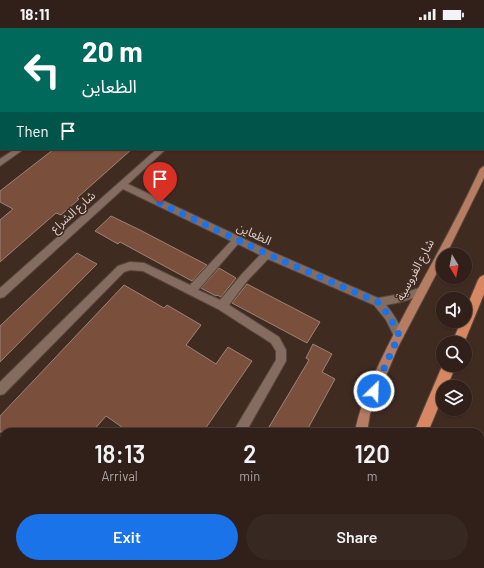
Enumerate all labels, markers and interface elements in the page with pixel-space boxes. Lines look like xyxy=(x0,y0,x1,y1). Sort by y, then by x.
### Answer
text: 18:11 xyxy=(20,5,50,23)
text: 20 m xyxy=(82,34,143,68)
icon: left xyxy=(16,44,68,96)
text: الظعاين xyxy=(82,75,137,97)
icon: arrive xyxy=(57,120,79,142)
text: Then xyxy=(16,122,49,140)
pin xyxy=(143,162,177,203)
icon: arrive xyxy=(149,168,171,190)
street label: شارع الشراع xyxy=(47,188,100,237)
street label: الظعاين xyxy=(234,219,274,248)
street label: شارع الفروسية xyxy=(392,236,439,304)
north arrow xyxy=(436,248,472,284)
map controls xyxy=(436,248,472,416)
button: sound xyxy=(436,292,472,328)
button: search xyxy=(436,336,472,372)
position arrow xyxy=(353,370,395,412)
button: layers xyxy=(436,380,472,416)
text: 18:13 xyxy=(94,439,145,468)
text: 2 xyxy=(243,439,256,468)
text: 120 xyxy=(355,439,390,468)
text: Arrival xyxy=(101,468,138,484)
text: min xyxy=(239,468,260,484)
text: m xyxy=(367,468,378,484)
button: Exit xyxy=(16,514,238,560)
button: Share xyxy=(246,514,468,560)

